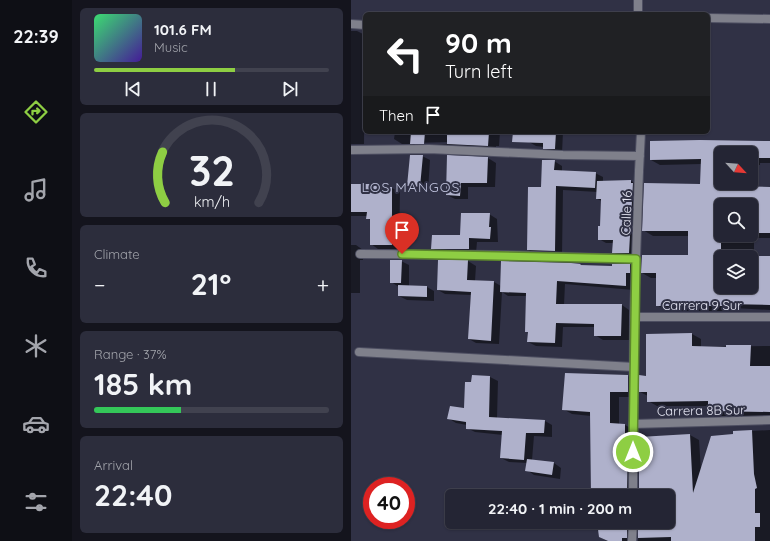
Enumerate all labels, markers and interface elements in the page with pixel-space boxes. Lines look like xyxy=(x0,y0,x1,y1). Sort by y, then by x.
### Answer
text: 101.6 FM xyxy=(154,20,212,39)
text: 22:39 xyxy=(13,25,59,48)
text: 90 m xyxy=(445,25,512,60)
icon: left xyxy=(379,28,431,80)
text: Music xyxy=(154,39,188,55)
text: Turn left xyxy=(445,60,513,83)
icon: previous xyxy=(122,78,144,100)
icon: pause xyxy=(200,78,222,100)
icon: next xyxy=(279,78,301,100)
icon: directions xyxy=(22,98,50,126)
icon: arrive xyxy=(422,104,444,126)
text: Then xyxy=(379,106,414,125)
text: 32 xyxy=(188,144,235,196)
north arrow xyxy=(714,146,758,190)
map controls xyxy=(714,146,758,294)
icon: music xyxy=(22,176,50,204)
district label: LOS MANGOS xyxy=(362,178,460,196)
street label: Calle 16 xyxy=(617,190,635,236)
text: km/h xyxy=(193,193,230,211)
button: search xyxy=(714,198,758,242)
pin xyxy=(385,213,419,254)
icon: arrive xyxy=(391,219,413,241)
text: Climate xyxy=(94,246,140,262)
button: layers xyxy=(714,250,758,294)
icon: phone xyxy=(22,254,50,282)
text: 21° xyxy=(191,265,231,303)
text: − xyxy=(94,271,105,299)
text: + xyxy=(317,271,329,299)
street label: Carrera 9 Sur xyxy=(662,297,742,313)
icon: climate xyxy=(22,332,50,360)
text: Range · 37% xyxy=(94,346,167,362)
text: 185 km xyxy=(94,365,193,403)
street label: Carrera 8B Sur xyxy=(657,401,745,419)
icon: car xyxy=(22,410,50,438)
position arrow xyxy=(612,431,654,473)
text: Arrival xyxy=(94,457,133,473)
text: 22:40 xyxy=(94,476,172,514)
speed limit sign: 40 xyxy=(363,477,415,529)
icon: filters xyxy=(22,488,50,516)
text: 22:40 · 1 min · 200 m xyxy=(488,499,632,518)

